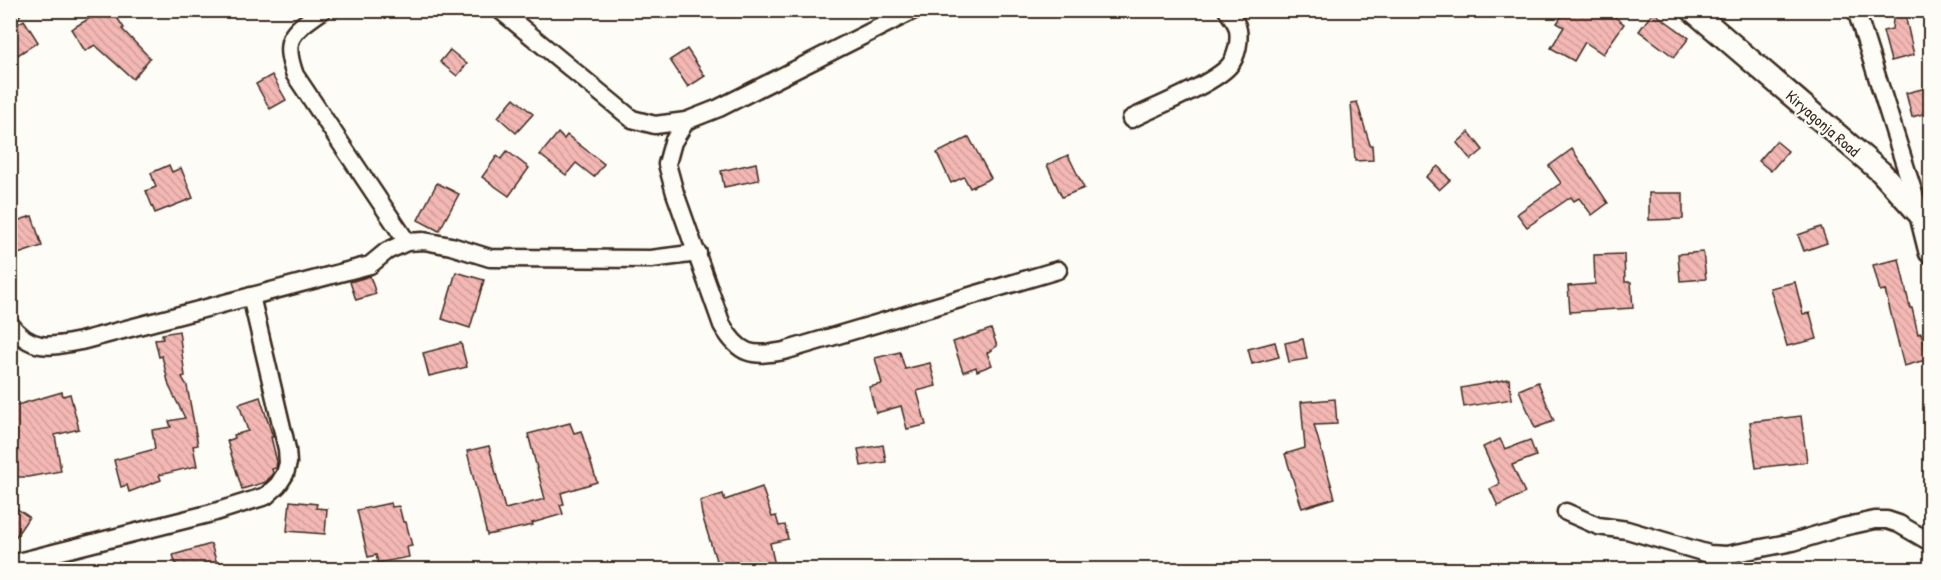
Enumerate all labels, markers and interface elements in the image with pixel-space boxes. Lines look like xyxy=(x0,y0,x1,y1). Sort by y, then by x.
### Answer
street label: Kiryagonja Road xyxy=(1781,85,1865,161)

